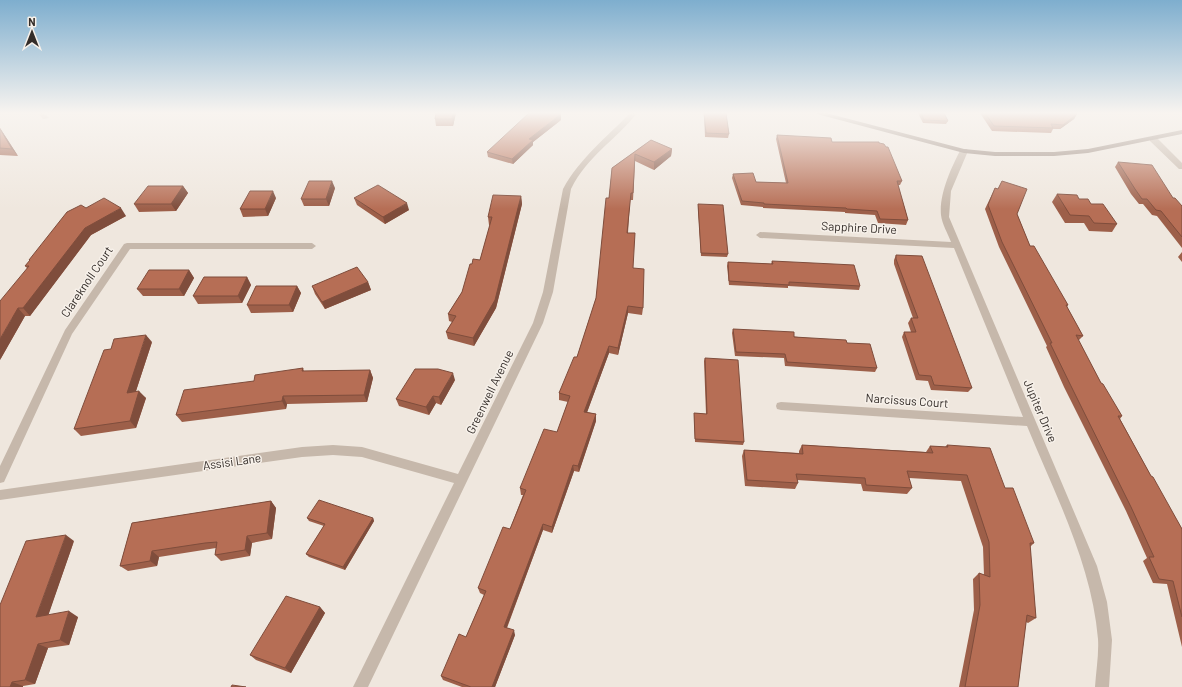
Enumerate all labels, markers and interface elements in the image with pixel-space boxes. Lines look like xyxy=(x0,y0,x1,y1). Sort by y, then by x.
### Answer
north arrow xyxy=(12,12,52,52)
text: N xyxy=(28,15,36,28)
street label: Sapphire Drive xyxy=(821,218,897,236)
street label: Clareknoll Court xyxy=(57,243,115,320)
street label: Greenwell Avenue xyxy=(463,347,515,436)
street label: Jupiter Drive xyxy=(1021,377,1060,444)
street label: Narcissus Court xyxy=(865,390,949,410)
street label: Assisi Lane xyxy=(202,450,262,472)

